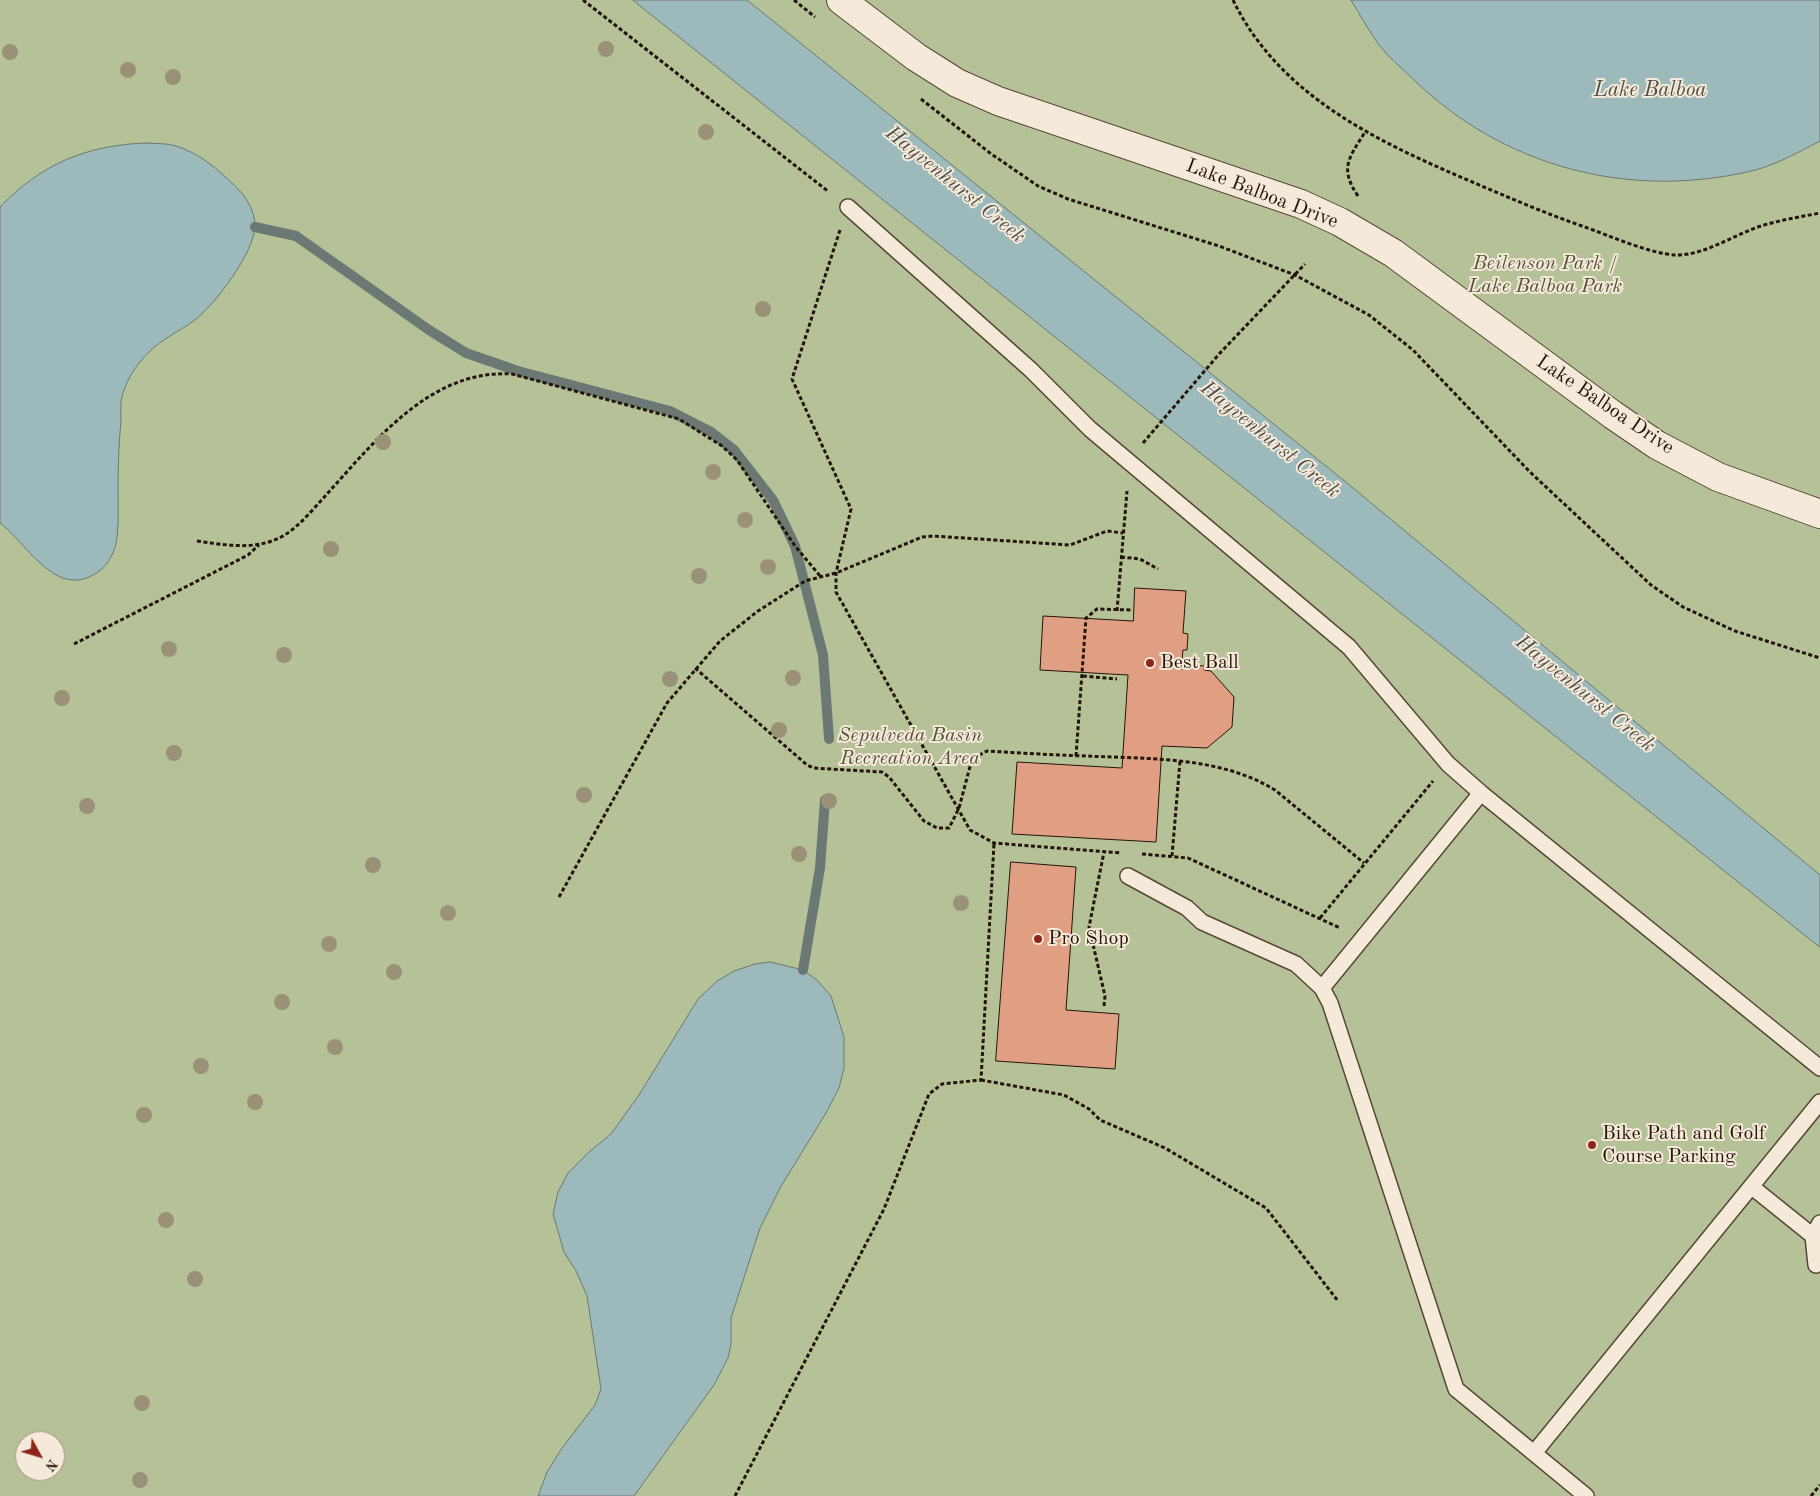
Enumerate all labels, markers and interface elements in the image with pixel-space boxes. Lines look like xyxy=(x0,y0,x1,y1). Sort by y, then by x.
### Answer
water label: Lake Balboa xyxy=(1593,77,1707,103)
water label: Hayvenhurst Creek xyxy=(880,121,1030,249)
street label: Lake Balboa Drive xyxy=(1182,154,1342,234)
park label: Beilenson Park / Lake Balboa Park xyxy=(1468,252,1622,299)
street label: Lake Balboa Drive xyxy=(1531,350,1679,460)
water label: Hayvenhurst Creek xyxy=(1195,376,1345,504)
water label: Hayvenhurst Creek xyxy=(1510,630,1660,758)
place label: Best Ball xyxy=(1160,651,1239,675)
marker: Best Ball xyxy=(1144,657,1156,669)
park label: Sepulveda Basin Recreation Area xyxy=(838,724,982,771)
place label: Pro Shop xyxy=(1048,927,1129,951)
marker: Pro Shop xyxy=(1032,933,1044,945)
place label: Bike Path and Golf Course Parking xyxy=(1602,1122,1766,1169)
marker: Bike Path and Golf Course Parking xyxy=(1586,1139,1598,1151)
north arrow xyxy=(15,1431,65,1481)
text: N xyxy=(42,1456,60,1473)

